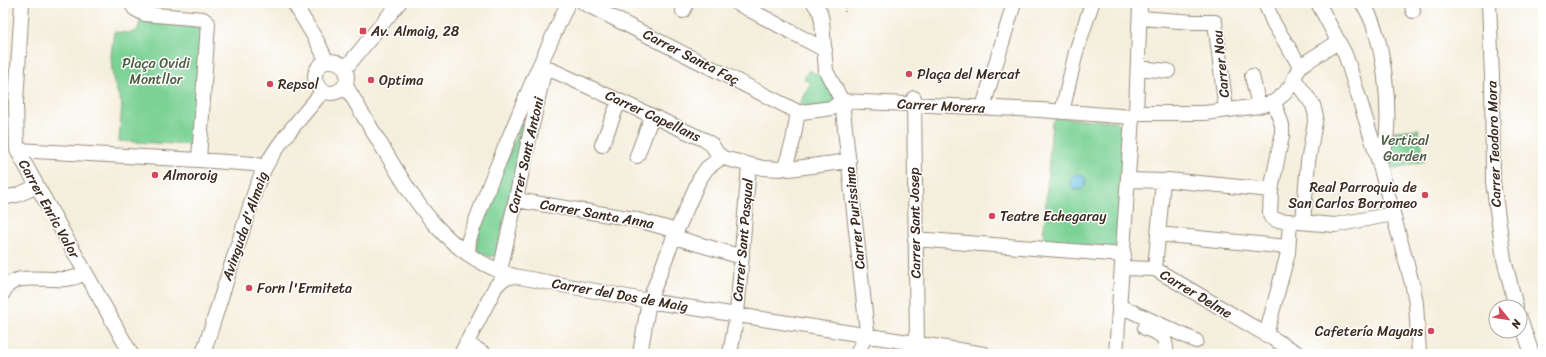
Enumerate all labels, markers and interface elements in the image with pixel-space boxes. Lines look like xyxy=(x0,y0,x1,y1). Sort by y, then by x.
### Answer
place label: Av. Almaig, 28 xyxy=(370,19,460,44)
street label: Carrer Santa Faç xyxy=(638,22,744,92)
marker: Av. Almaig, 28 xyxy=(358,26,368,36)
street label: Carrer Nou xyxy=(1205,28,1237,99)
park label: Plaça Ovidi Montllor xyxy=(122,51,191,92)
place label: Plaça del Mercat xyxy=(917,62,1021,87)
place label: Optima xyxy=(379,68,424,93)
marker: Plaça del Mercat xyxy=(904,69,914,79)
place label: Repsol xyxy=(278,72,320,97)
marker: Optima xyxy=(366,75,376,85)
marker: Repsol xyxy=(265,79,275,89)
street label: Carrer Teodoro Mora xyxy=(1479,79,1509,208)
street label: Carrer Capellans xyxy=(601,83,706,149)
street label: Carrer Morera xyxy=(896,91,986,121)
street label: Carrer Sant Antoni xyxy=(501,93,552,215)
park label: Vertical Garden xyxy=(1381,128,1430,169)
street label: Carrer Enric Valor xyxy=(11,155,87,265)
place label: Almoroig xyxy=(162,163,218,188)
street label: Carrer Purissima xyxy=(837,165,873,271)
street label: Carrer Sant Josep xyxy=(902,167,928,279)
street label: Avinguda d'Almaig xyxy=(214,168,275,285)
marker: Almoroig xyxy=(150,170,160,180)
place label: Real Parroquia de San Carlos Borromeo xyxy=(1288,175,1417,216)
street label: Carrer Sant Pasqual xyxy=(725,177,761,302)
marker: Real Parroquia de San Carlos Borromeo xyxy=(1420,190,1430,200)
street label: Carrer Santa Anna xyxy=(538,192,657,236)
place label: Teatre Echegaray xyxy=(1000,204,1107,229)
marker: Teatre Echegaray xyxy=(987,211,997,221)
street label: Carrer Delme xyxy=(1155,262,1237,326)
street label: Carrer del Dos de Maig xyxy=(550,271,690,319)
place label: Forn l'Ermiteta xyxy=(257,276,352,301)
marker: Forn l'Ermiteta xyxy=(244,283,254,293)
north arrow xyxy=(1488,299,1528,339)
text: N xyxy=(1506,315,1527,332)
place label: Cafetería Mayans xyxy=(1315,319,1423,344)
marker: Cafetería Mayans xyxy=(1426,326,1436,336)

